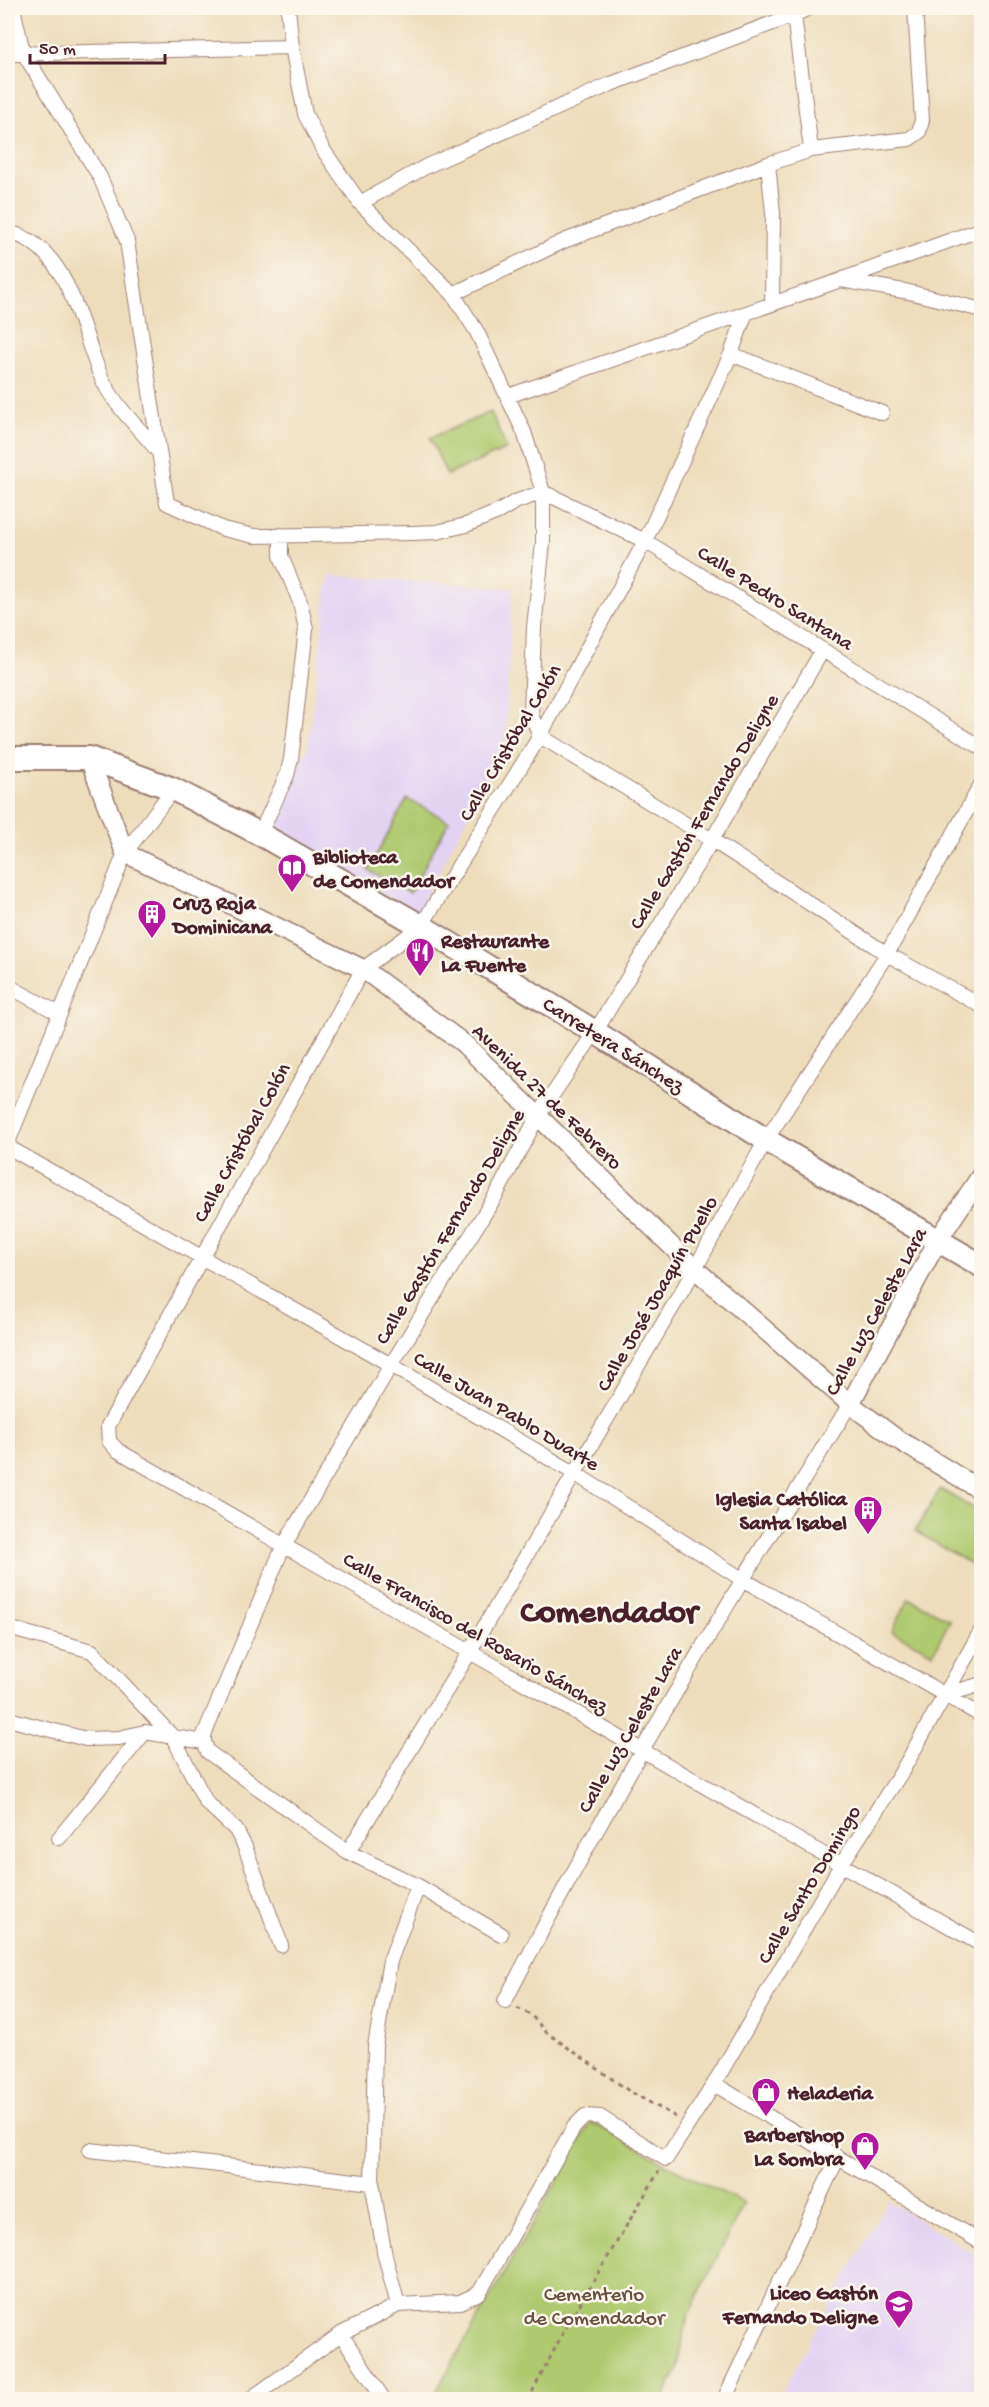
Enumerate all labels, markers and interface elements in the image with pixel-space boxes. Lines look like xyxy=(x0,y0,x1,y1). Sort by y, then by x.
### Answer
scale bar xyxy=(30,27,165,65)
text: 50 m xyxy=(39,40,76,61)
street label: Calle Pedro Santana xyxy=(691,542,858,659)
street label: Calle Cristóbal Colón xyxy=(455,661,569,827)
street label: Calle Gastón Fernando Deligne xyxy=(626,689,787,935)
place label: Biblioteca de Comendador xyxy=(312,847,456,896)
library icon: Biblioteca de Comendador xyxy=(276,852,308,894)
place label: Cruz Roja Dominicana xyxy=(171,893,273,942)
building icon: Cruz Roja Dominicana xyxy=(136,898,168,940)
place label: Restaurante La Fuente xyxy=(440,931,550,980)
restaurant icon: Restaurante La Fuente xyxy=(404,936,436,978)
street label: Carretera Sánchez xyxy=(537,993,688,1101)
street label: Avenida 27 de Febrero xyxy=(465,1020,626,1177)
street label: Calle Cristóbal Colón xyxy=(190,1059,298,1228)
street label: Calle Gastón Fernando Deligne xyxy=(372,1104,533,1350)
street label: Calle José Joaquín Puello xyxy=(593,1192,725,1397)
street label: Calle Luz Celeste Lara xyxy=(822,1223,935,1401)
street label: Calle Juan Pablo Duarte xyxy=(408,1348,604,1479)
place label: Iglesia Católica Santa Isabel xyxy=(715,1489,848,1538)
building icon: Iglesia Católica Santa Isabel xyxy=(852,1494,884,1536)
street label: Calle Francisco del Rosario Sánchez xyxy=(337,1549,612,1722)
district label: Comendador xyxy=(521,1596,701,1634)
street label: Calle Luz Celeste Lara xyxy=(574,1642,691,1818)
street label: Calle Santo Domingo xyxy=(754,1802,868,1970)
shop icon: Heladeria xyxy=(750,2076,782,2118)
place label: Heladeria xyxy=(787,2083,874,2108)
place label: Barbershop La Sombra xyxy=(744,2125,845,2174)
shop icon: Barbershop La Sombra xyxy=(849,2130,881,2172)
place label: Liceo Gastón Fernando Deligne xyxy=(722,2283,879,2332)
park label: Cementerio de Comendador xyxy=(524,2284,666,2333)
school or university icon: Liceo Gastón Fernando Deligne xyxy=(883,2288,915,2330)

